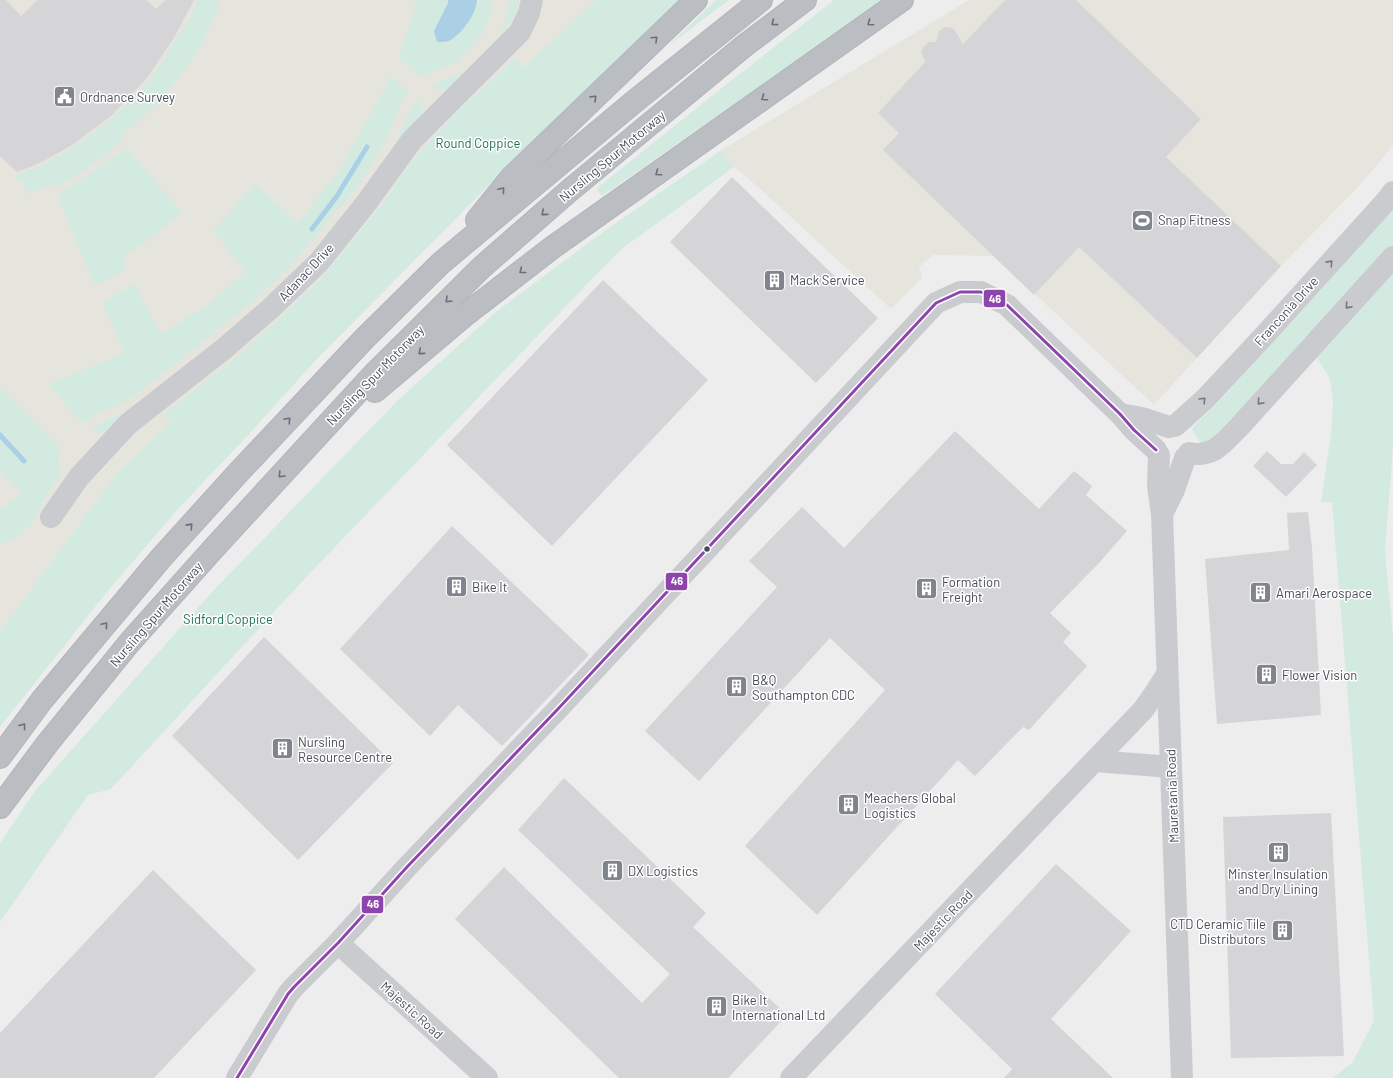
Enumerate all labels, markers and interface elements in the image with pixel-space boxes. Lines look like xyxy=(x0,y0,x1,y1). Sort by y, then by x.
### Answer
one-way arrow xyxy=(867,18,874,25)
one-way arrow xyxy=(771,19,778,26)
one-way arrow xyxy=(650,36,658,44)
public building icon: Ordnance Survey xyxy=(52,84,78,110)
place label: Ordnance Survey xyxy=(80,89,175,105)
one-way arrow xyxy=(761,93,768,101)
one-way arrow xyxy=(589,95,597,103)
street label: Nursling Spur Motorway xyxy=(556,107,668,205)
park label: Round Coppice xyxy=(436,135,520,151)
one-way arrow xyxy=(655,168,662,175)
one-way arrow xyxy=(497,187,504,195)
sports icon: Snap Fitness xyxy=(1129,207,1155,233)
one-way arrow xyxy=(541,208,548,215)
place label: Snap Fitness xyxy=(1158,212,1231,228)
street label: Adanac Drive xyxy=(275,240,337,304)
one-way arrow xyxy=(1325,260,1332,268)
one-way arrow xyxy=(519,266,526,273)
building icon: Mack Service xyxy=(761,267,787,293)
place label: Mack Service xyxy=(790,272,865,288)
street label: Franconia Drive xyxy=(1251,273,1321,349)
line badge: 46 xyxy=(983,289,1006,308)
text: 46 xyxy=(989,292,1001,305)
one-way arrow xyxy=(445,295,453,303)
one-way arrow xyxy=(1345,301,1352,309)
street label: Nursling Spur Motorway xyxy=(323,321,427,429)
one-way arrow xyxy=(418,348,425,355)
one-way arrow xyxy=(1199,397,1206,405)
one-way arrow xyxy=(1258,398,1265,405)
one-way arrow xyxy=(283,417,290,425)
one-way arrow xyxy=(279,471,286,478)
one-way arrow xyxy=(185,523,193,531)
unlabelled marker xyxy=(702,544,712,554)
street label: Nursling Spur Motorway xyxy=(106,558,206,670)
line badge: 46 xyxy=(665,572,688,591)
building icon: Bike It xyxy=(444,574,470,600)
text: 46 xyxy=(671,574,683,587)
place label: Formation Freight xyxy=(942,574,1000,605)
building icon: Formation Freight xyxy=(913,576,939,602)
place label: Bike It xyxy=(472,579,507,595)
building icon: Amari Aerospace xyxy=(1248,580,1274,606)
place label: Amari Aerospace xyxy=(1276,585,1372,601)
park label: Sidford Coppice xyxy=(183,611,273,627)
one-way arrow xyxy=(101,622,108,629)
building icon: Flower Vision xyxy=(1253,662,1279,688)
place label: Flower Vision xyxy=(1282,667,1357,683)
place label: B&Q Southampton CDC xyxy=(752,672,855,703)
building icon: B&Q Southampton CDC xyxy=(723,674,749,700)
one-way arrow xyxy=(19,723,26,730)
place label: Nursling Resource Centre xyxy=(298,734,392,765)
building icon: Nursling Resource Centre xyxy=(269,736,295,762)
street label: Mauretania Road xyxy=(1162,749,1182,843)
place label: Meachers Global Logistics xyxy=(864,790,956,821)
building icon: Meachers Global Logistics xyxy=(836,792,862,818)
building icon: Minster Insulation and Dry Lining xyxy=(1265,839,1291,865)
building icon: DX Logistics xyxy=(599,858,625,884)
place label: DX Logistics xyxy=(628,863,698,879)
place label: Minster Insulation and Dry Lining xyxy=(1228,866,1328,897)
street label: Majestic Road xyxy=(910,886,976,954)
line badge: 46 xyxy=(361,895,384,914)
text: 46 xyxy=(367,897,379,910)
place label: CTD Ceramic Tile Distributors xyxy=(1170,916,1266,947)
building icon: CTD Ceramic Tile Distributors xyxy=(1269,918,1295,944)
street label: Majestic Road xyxy=(378,978,446,1042)
place label: Bike It International Ltd xyxy=(732,992,825,1023)
building icon: Bike It International Ltd xyxy=(704,994,730,1020)

